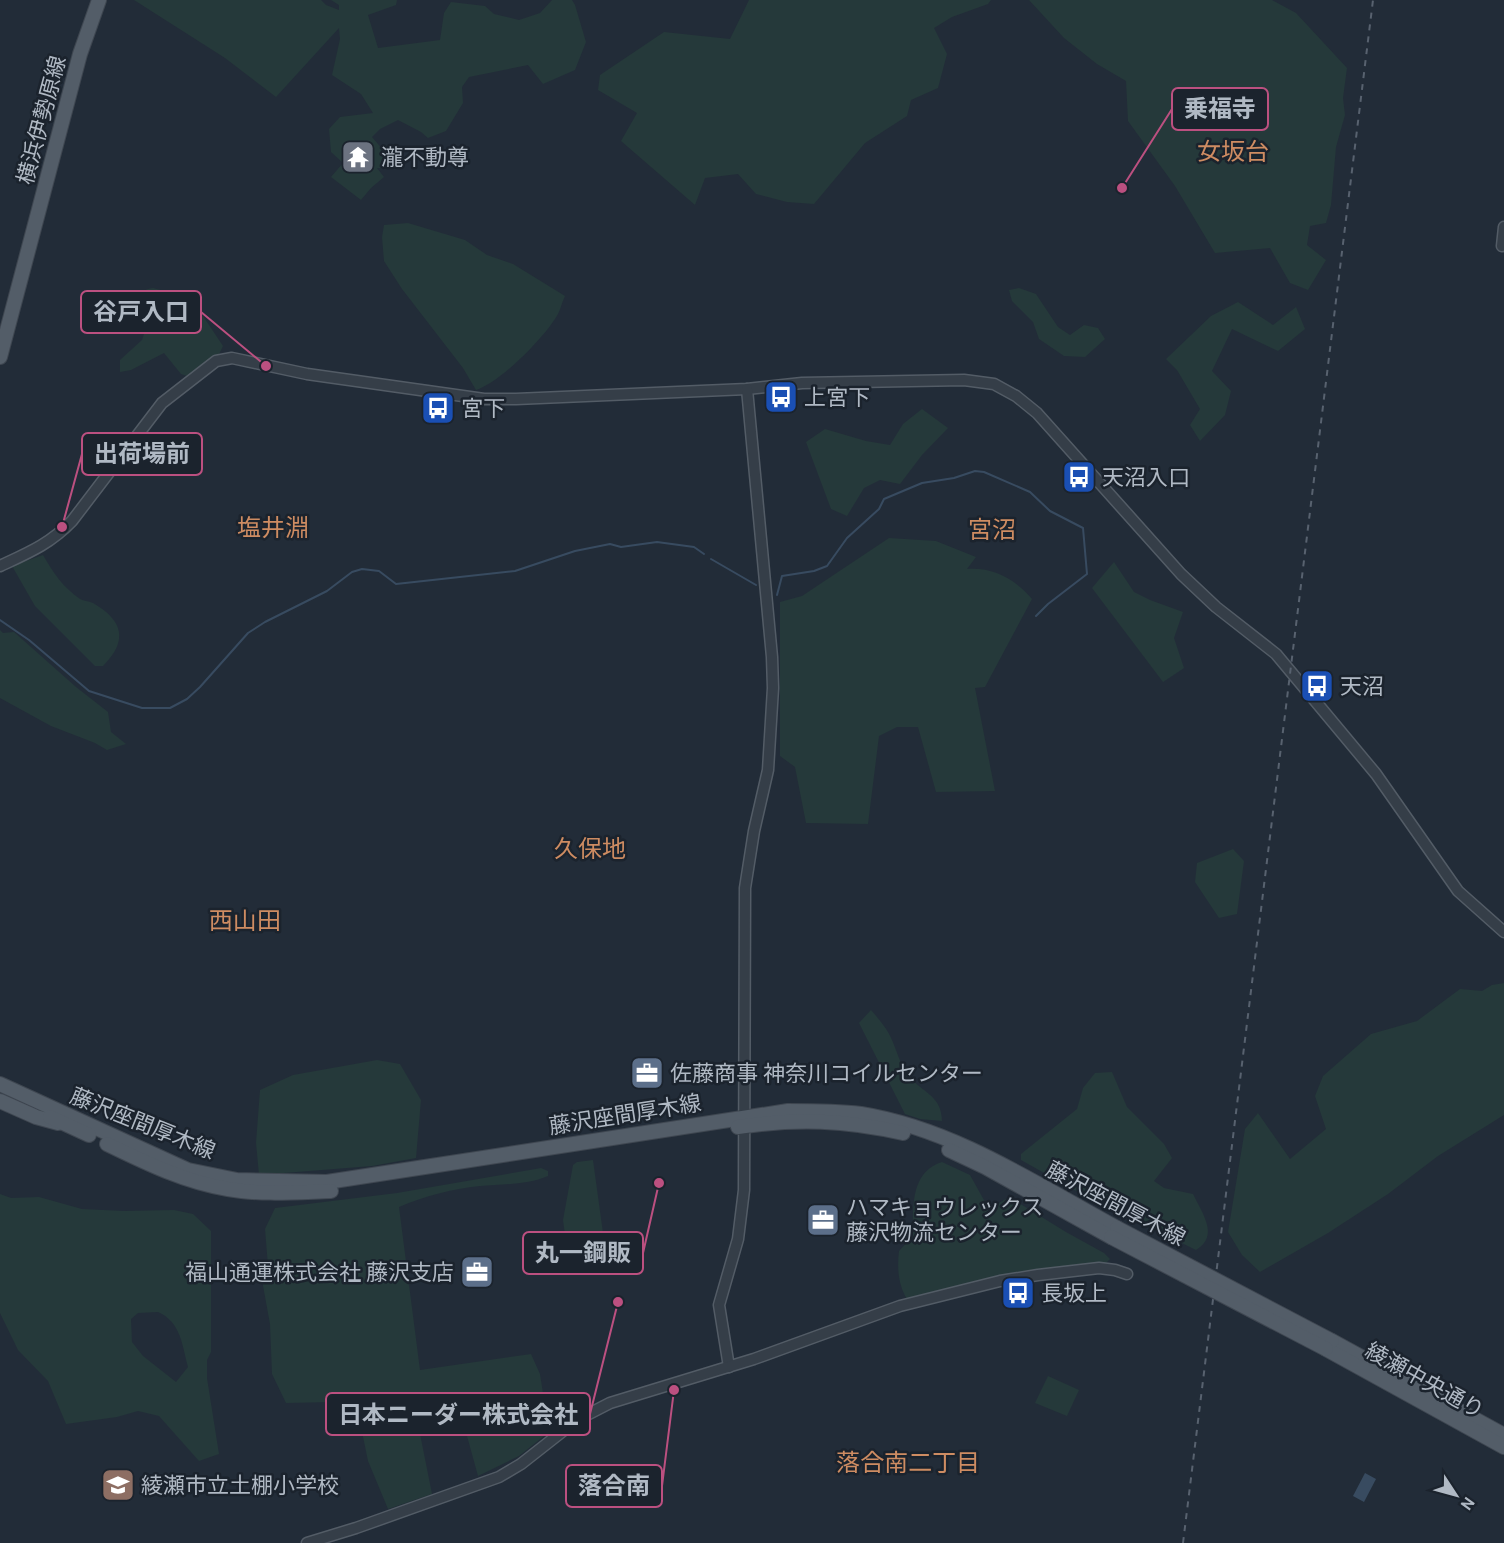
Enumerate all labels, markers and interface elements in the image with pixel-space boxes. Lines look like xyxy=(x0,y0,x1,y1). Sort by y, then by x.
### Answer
street label: 横浜伊勢原線 xyxy=(11,53,72,187)
callout: 乗福寺 xyxy=(1172,88,1268,130)
text: 乗福寺 xyxy=(1184,94,1256,123)
district label: 女坂台 xyxy=(1197,137,1269,166)
temple icon: 瀧不動尊 xyxy=(340,139,376,175)
place label: 瀧不動尊 xyxy=(381,144,469,171)
callout: 谷戸入口 xyxy=(81,291,201,333)
text: 谷戸入口 xyxy=(93,297,189,326)
bus stop icon: 上宮下 xyxy=(763,379,799,415)
place label: 上宮下 xyxy=(804,384,870,411)
bus stop icon: 宮下 xyxy=(420,390,456,426)
place label: 宮下 xyxy=(461,395,505,422)
callout: 出荷場前 xyxy=(82,433,202,475)
text: 出荷場前 xyxy=(94,439,190,468)
bus stop icon: 天沼入口 xyxy=(1061,459,1097,495)
place label: 天沼入口 xyxy=(1102,464,1190,491)
district label: 塩井淵 xyxy=(237,513,309,542)
district label: 宮沼 xyxy=(968,515,1016,544)
bus stop icon: 天沼 xyxy=(1299,668,1335,704)
place label: 天沼 xyxy=(1340,673,1384,700)
district label: 久保地 xyxy=(554,834,626,863)
district label: 西山田 xyxy=(209,906,281,935)
office icon: 佐藤商事 神奈川コイルセンター xyxy=(629,1055,665,1091)
place label: 佐藤商事 神奈川コイルセンター xyxy=(670,1060,983,1087)
street label: 藤沢座間厚木線 xyxy=(66,1082,219,1165)
street label: 藤沢座間厚木線 xyxy=(547,1089,703,1140)
street label: 藤沢座間厚木線 xyxy=(1041,1155,1190,1252)
place label: ハマキョウレックス 藤沢物流センター xyxy=(846,1194,1043,1246)
office icon: ハマキョウレックス 藤沢物流センター xyxy=(805,1202,841,1238)
callout: 丸一鋼販 xyxy=(523,1232,643,1274)
text: 丸一鋼販 xyxy=(535,1238,631,1267)
office icon: 福山通運株式会社 藤沢支店 xyxy=(459,1254,495,1290)
place label: 福山通運株式会社 藤沢支店 xyxy=(185,1259,454,1286)
bus stop icon: 長坂上 xyxy=(1000,1275,1036,1311)
place label: 長坂上 xyxy=(1041,1280,1107,1307)
street label: 綾瀬中央通り xyxy=(1360,1337,1489,1424)
callout: 日本ニーダー株式会社 xyxy=(326,1393,590,1435)
text: 日本ニーダー株式会社 xyxy=(338,1400,578,1429)
district label: 落合南二丁目 xyxy=(836,1448,980,1477)
callout: 落合南 xyxy=(566,1465,662,1507)
north arrow xyxy=(1426,1465,1486,1525)
school or university icon: 綾瀬市立土棚小学校 xyxy=(100,1467,136,1503)
text: 落合南 xyxy=(578,1471,650,1500)
place label: 綾瀬市立土棚小学校 xyxy=(141,1472,339,1499)
text: N xyxy=(1457,1493,1479,1514)

